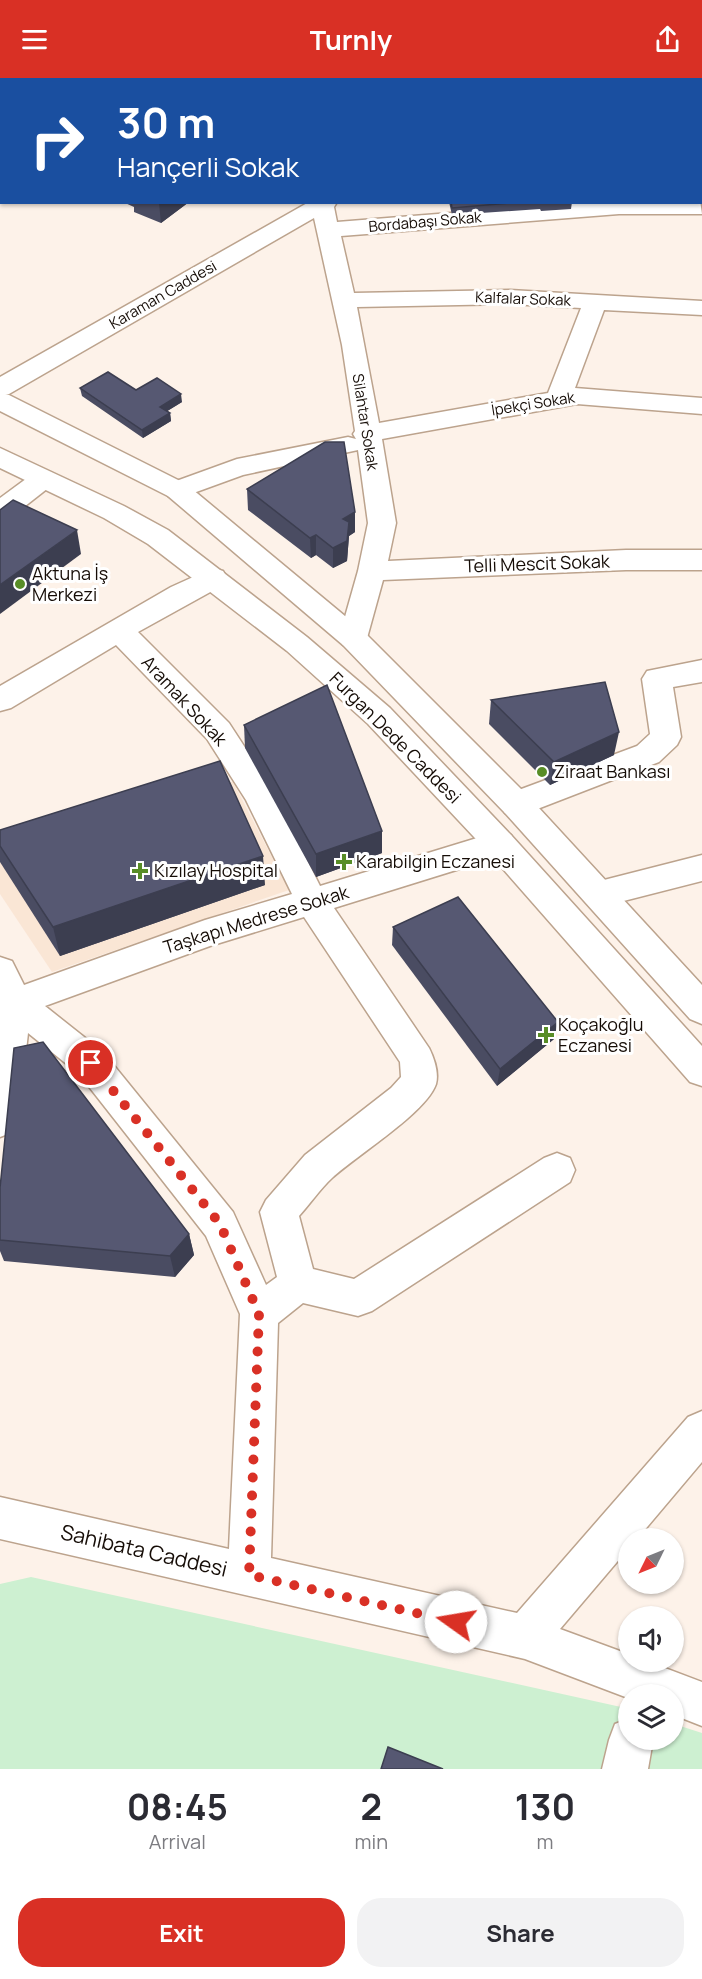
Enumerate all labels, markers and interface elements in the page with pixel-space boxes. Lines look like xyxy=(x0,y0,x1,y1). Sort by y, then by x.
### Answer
text: Turnly xyxy=(310,21,392,58)
icon: menu xyxy=(18,23,51,56)
icon: share xyxy=(651,23,684,56)
text: 30 m xyxy=(117,93,215,151)
icon: right xyxy=(18,102,96,180)
text: Hançerli Sokak xyxy=(117,148,299,185)
street label: Bordabaşı Sokak xyxy=(368,206,483,237)
street label: Karaman Caddesi xyxy=(105,255,220,334)
street label: Kalfalar Sokak xyxy=(475,286,572,311)
street label: Silahtar Sokak xyxy=(347,372,384,472)
street label: İpekçi Sokak xyxy=(490,386,577,420)
street label: Telli Mescit Sokak xyxy=(464,548,611,578)
place label: Aktuna İş Merkezi xyxy=(32,561,108,606)
marker: Aktuna İş Merkezi xyxy=(13,577,27,591)
street label: Aramak Sokak xyxy=(137,650,233,751)
street label: Furgan Dede Caddesi xyxy=(325,666,467,808)
place label: Ziraat Bankası xyxy=(554,759,671,783)
marker: Ziraat Bankası xyxy=(535,765,549,779)
place label: Karabilgin Eczanesi xyxy=(356,849,515,873)
marker: Karabilgin Eczanesi xyxy=(337,855,351,869)
place label: Kızılay Hospital xyxy=(154,858,278,882)
marker: Kızılay Hospital xyxy=(131,862,149,880)
street label: Taşkapı Medrese Sokak xyxy=(160,879,352,959)
place label: Koçakoğlu Eczanesi xyxy=(558,1012,643,1057)
marker: Koçakoğlu Eczanesi xyxy=(539,1028,553,1042)
pin xyxy=(65,1037,116,1088)
icon: arrive xyxy=(74,1046,107,1079)
street label: Sahibata Caddesi xyxy=(58,1517,230,1583)
north arrow xyxy=(618,1528,684,1594)
map controls xyxy=(618,1528,684,1750)
position arrow xyxy=(424,1590,488,1654)
button: sound xyxy=(618,1606,684,1672)
button: layers xyxy=(618,1684,684,1750)
text: 08:45 xyxy=(127,1782,228,1831)
text: 2 xyxy=(361,1782,382,1831)
text: 130 xyxy=(515,1782,575,1831)
text: Arrival xyxy=(149,1828,206,1855)
text: min xyxy=(355,1828,388,1855)
text: m xyxy=(537,1828,554,1855)
button: Exit xyxy=(18,1898,345,1967)
button: Share xyxy=(357,1898,684,1967)

